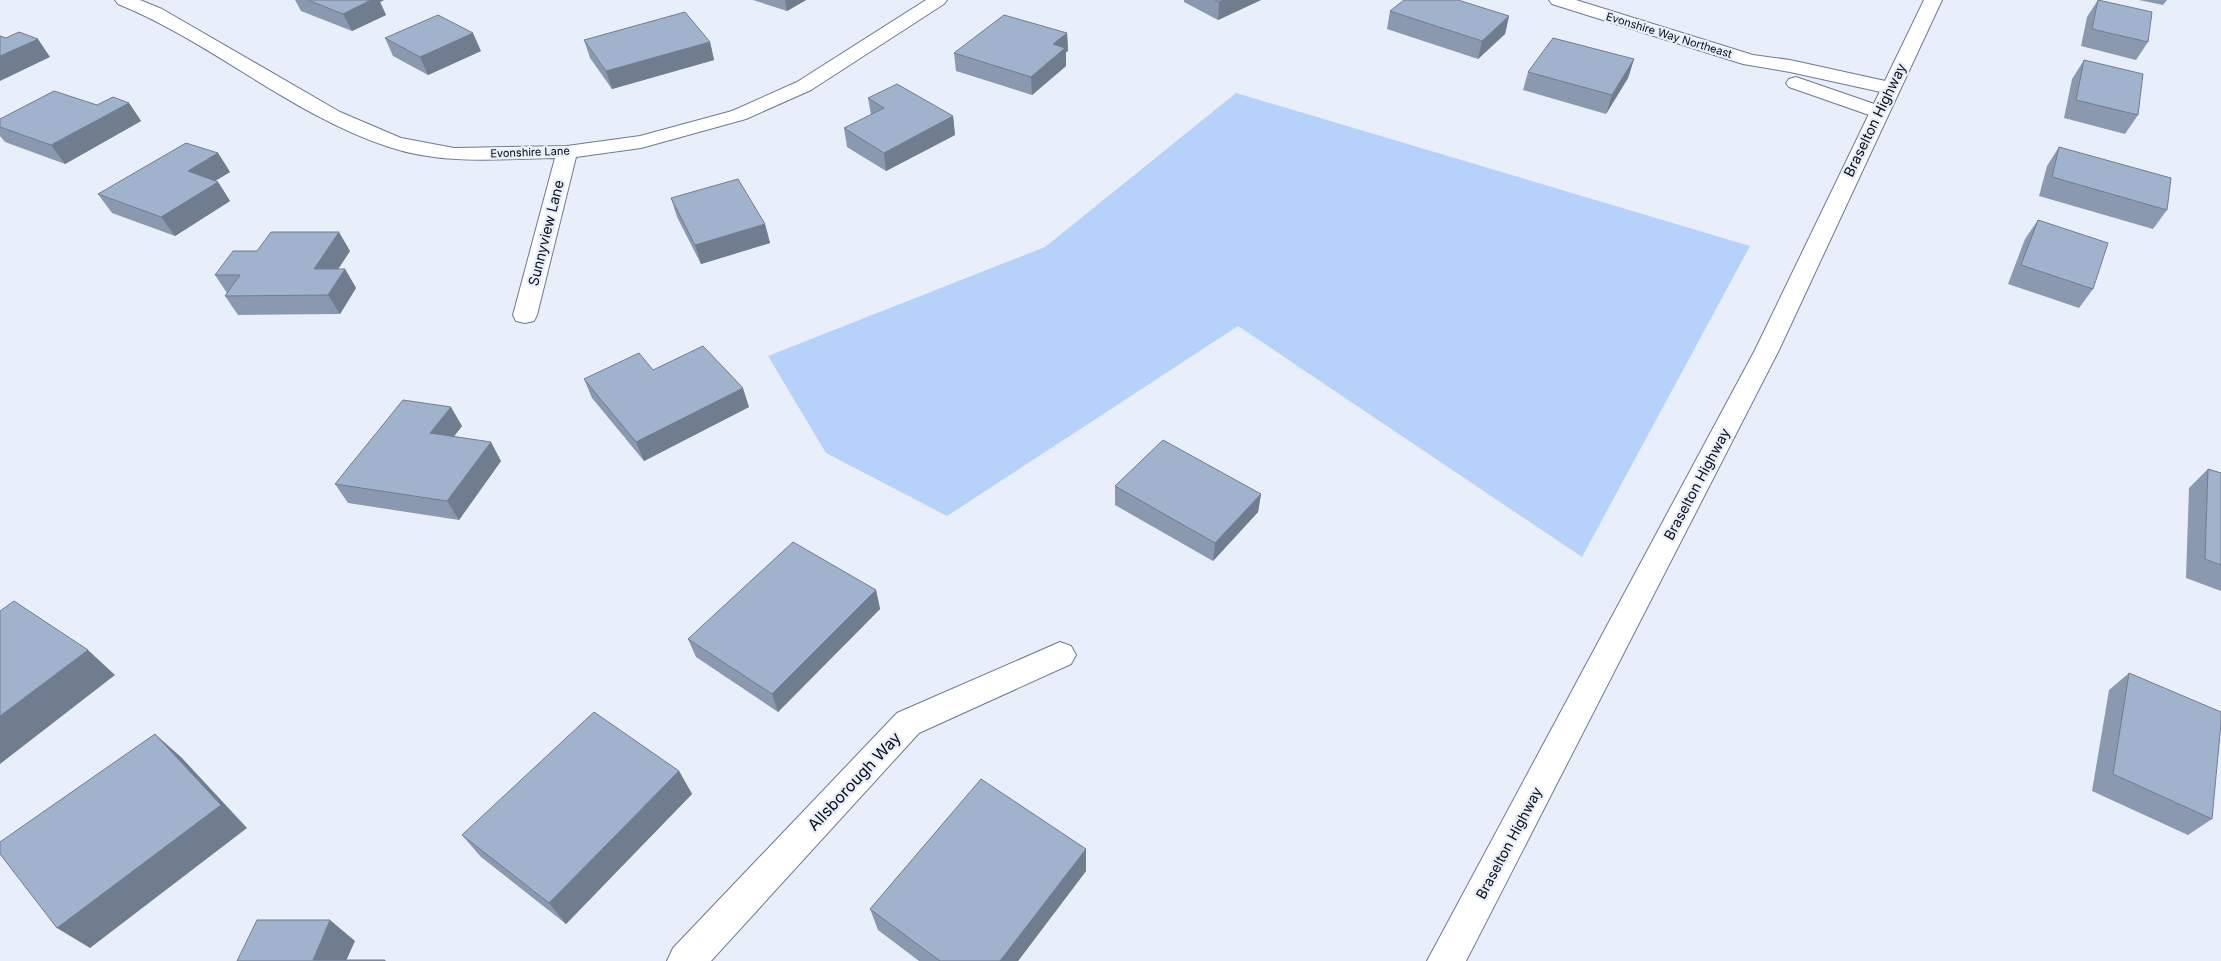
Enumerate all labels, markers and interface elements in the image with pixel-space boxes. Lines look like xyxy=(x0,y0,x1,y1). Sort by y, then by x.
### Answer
street label: Evonshire Way Northeast xyxy=(1604,9,1734,61)
street label: Braselton Highway xyxy=(1840,60,1909,179)
street label: Evonshire Lane xyxy=(490,144,570,160)
street label: Sunnyview Lane xyxy=(524,178,567,287)
street label: Braselton Highway xyxy=(1660,425,1733,543)
street label: Allsborough Way xyxy=(803,727,905,835)
street label: Braselton Highway xyxy=(1472,784,1545,902)

